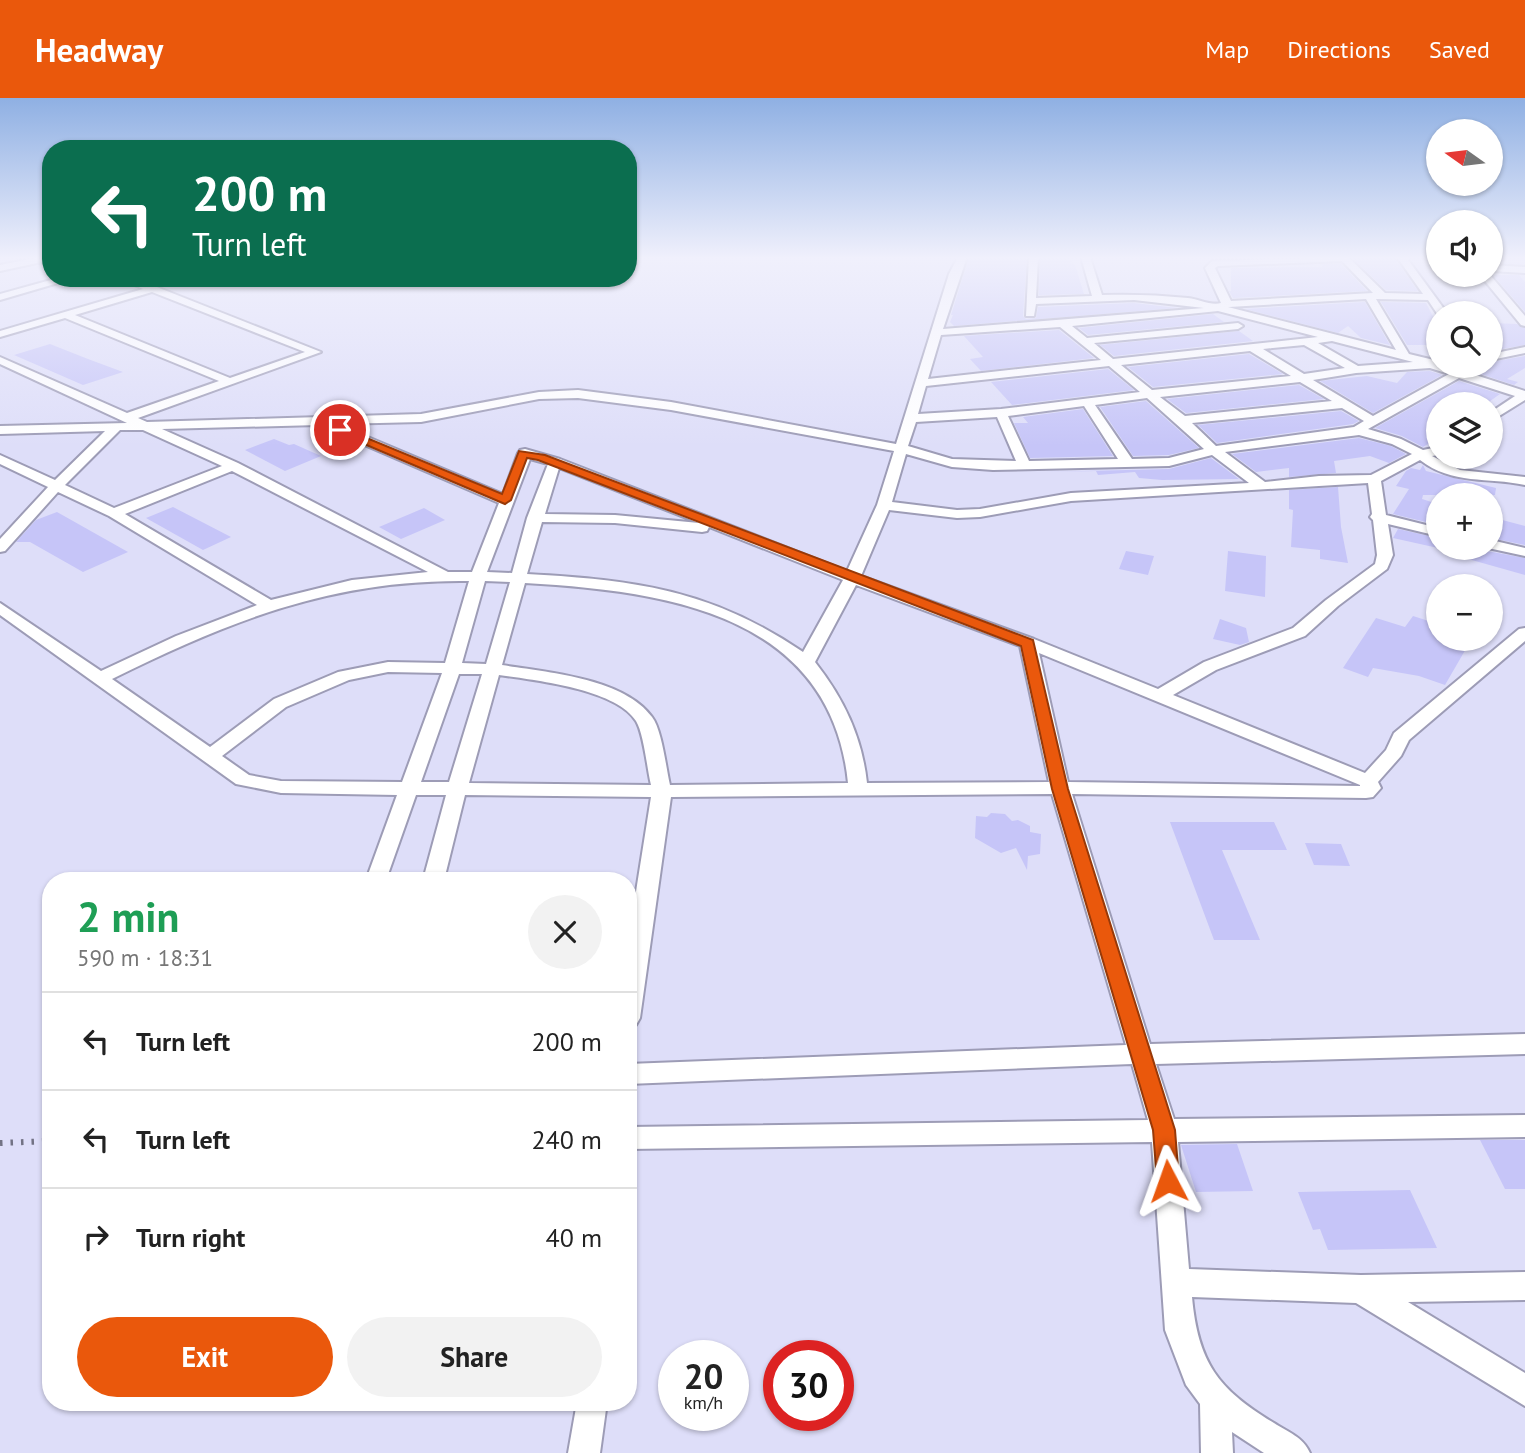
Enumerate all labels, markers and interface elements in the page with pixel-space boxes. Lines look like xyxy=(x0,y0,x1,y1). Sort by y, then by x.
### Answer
text: Headway xyxy=(35,28,163,71)
text: Map xyxy=(1205,34,1249,65)
text: Directions xyxy=(1287,34,1391,65)
text: Saved xyxy=(1429,34,1490,65)
north arrow xyxy=(1426,119,1503,196)
map controls xyxy=(1426,119,1503,651)
text: 200 m xyxy=(192,161,327,225)
icon: left xyxy=(77,168,168,259)
button: sound xyxy=(1426,210,1503,287)
text: Turn left xyxy=(192,223,307,265)
button: search xyxy=(1426,301,1503,378)
button: layers xyxy=(1426,392,1503,469)
pin xyxy=(310,400,370,460)
icon: arrive xyxy=(321,411,359,449)
button: + xyxy=(1426,483,1503,560)
button: − xyxy=(1426,574,1503,651)
text: 2 min xyxy=(77,889,179,944)
button: close xyxy=(528,895,602,969)
text: 590 m · 18:31 xyxy=(77,943,213,972)
icon: left xyxy=(77,1022,115,1060)
text: Turn left xyxy=(136,1025,230,1058)
text: 200 m xyxy=(531,1025,602,1058)
icon: left xyxy=(77,1120,115,1158)
text: Turn left xyxy=(136,1123,230,1156)
text: 240 m xyxy=(531,1123,602,1156)
position arrow xyxy=(1131,1144,1205,1218)
icon: right xyxy=(77,1218,115,1256)
text: Turn right xyxy=(136,1221,245,1254)
text: 40 m xyxy=(546,1221,602,1254)
button: Exit xyxy=(77,1317,333,1397)
button: Share xyxy=(347,1317,602,1397)
speed limit sign: 30 xyxy=(763,1340,854,1431)
text: 20 xyxy=(684,1353,723,1399)
text: km/h xyxy=(684,1391,723,1414)

